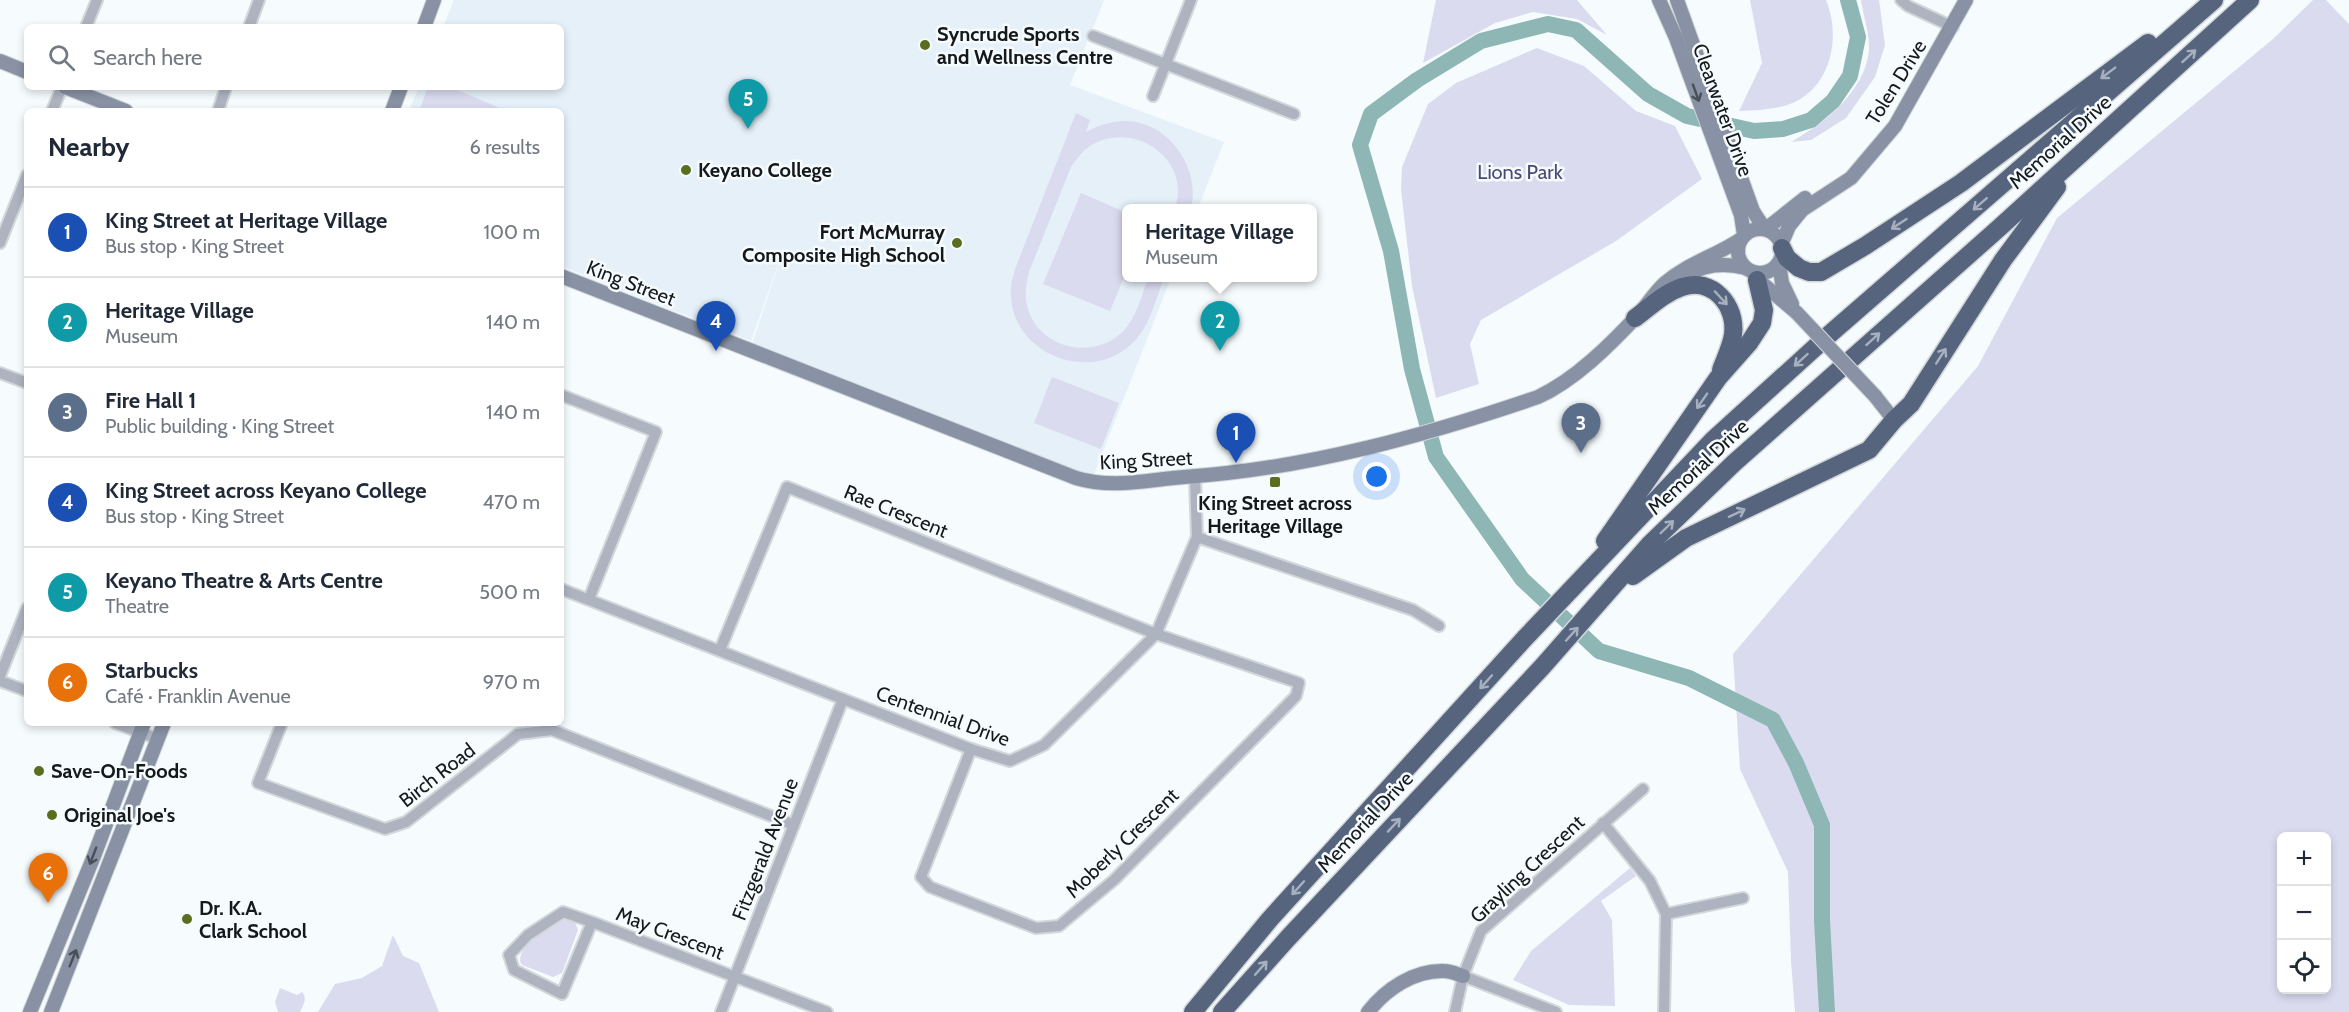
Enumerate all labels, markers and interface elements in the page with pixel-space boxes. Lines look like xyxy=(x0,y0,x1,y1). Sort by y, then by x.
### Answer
place label: Syncrude Sports and Wellness Centre xyxy=(937,22,1113,69)
search box xyxy=(24,24,564,90)
street label: Tolen Drive xyxy=(1861,35,1931,129)
marker: Syncrude Sports and Wellness Centre xyxy=(918,38,932,52)
street label: Clearwater Drive xyxy=(1688,40,1758,180)
icon: search xyxy=(45,41,78,74)
text: Search here xyxy=(93,44,202,71)
one-way arrow xyxy=(2181,49,2196,63)
one-way arrow xyxy=(2100,67,2116,79)
pin: 5 xyxy=(728,80,768,129)
one-way arrow xyxy=(1692,83,1703,102)
street label: Memorial Drive xyxy=(2004,90,2116,194)
text: Nearby xyxy=(48,131,129,163)
text: 6 results xyxy=(469,135,540,159)
place label: Keyano College xyxy=(698,158,832,182)
park label: Lions Park xyxy=(1477,160,1563,184)
marker: Keyano College xyxy=(679,163,693,177)
one-way arrow xyxy=(1972,197,1987,211)
popup xyxy=(1122,204,1317,282)
text: King Street at Heritage Village xyxy=(105,207,387,234)
text: Heritage Village xyxy=(1145,218,1294,245)
one-way arrow xyxy=(1890,218,1907,231)
text: 1 xyxy=(64,220,71,244)
text: 100 m xyxy=(484,220,540,244)
place label: Fort McMurray Composite High School xyxy=(742,220,945,267)
text: Bus stop · King Street xyxy=(105,234,284,258)
marker: Fort McMurray Composite High School xyxy=(950,236,964,250)
text: Museum xyxy=(1145,245,1218,269)
street label: King Street xyxy=(583,255,679,311)
one-way arrow xyxy=(1714,291,1728,306)
text: Heritage Village xyxy=(105,297,254,324)
pin: 4 xyxy=(696,302,736,351)
pin: 2 xyxy=(1200,302,1240,351)
text: 2 xyxy=(62,310,73,334)
text: 140 m xyxy=(486,310,540,334)
text: Museum xyxy=(105,324,178,348)
one-way arrow xyxy=(1865,332,1880,346)
one-way arrow xyxy=(1936,348,1948,365)
one-way arrow xyxy=(1794,353,1809,367)
text: Fire Hall 1 xyxy=(105,387,196,414)
one-way arrow xyxy=(1696,392,1708,408)
text: 3 xyxy=(62,400,73,424)
text: 140 m xyxy=(486,400,540,424)
pin: 3 xyxy=(1562,404,1600,453)
text: Public building · King Street xyxy=(105,414,334,438)
pin: 1 xyxy=(1216,414,1256,463)
street label: Memorial Drive xyxy=(1643,414,1753,520)
street label: King Street xyxy=(1099,446,1193,474)
your location xyxy=(1362,462,1391,491)
marker: King Street across Heritage Village xyxy=(1268,475,1282,489)
text: King Street across Keyano College xyxy=(105,477,426,504)
street label: Rae Crescent xyxy=(841,479,952,543)
text: 4 xyxy=(61,490,74,514)
text: 470 m xyxy=(483,490,540,514)
place label: King Street across Heritage Village xyxy=(1198,491,1352,538)
text: Bus stop · King Street xyxy=(105,504,284,528)
one-way arrow xyxy=(1727,507,1745,519)
one-way arrow xyxy=(1660,520,1675,535)
text: Keyano Theatre & Arts Centre xyxy=(105,567,383,594)
text: 5 xyxy=(62,580,73,604)
text: 500 m xyxy=(479,580,540,604)
text: Theatre xyxy=(105,594,169,618)
one-way arrow xyxy=(1565,627,1579,642)
text: Starbucks xyxy=(105,657,198,684)
text: 6 xyxy=(62,670,73,694)
text: 970 m xyxy=(483,670,540,694)
one-way arrow xyxy=(1479,674,1493,689)
street label: Centennial Drive xyxy=(873,681,1013,751)
text: Café · Franklin Avenue xyxy=(105,684,291,708)
street label: Birch Road xyxy=(394,738,480,812)
place label: Save-On-Foods xyxy=(51,759,188,783)
marker: Save-On-Foods xyxy=(32,764,46,778)
street label: Memorial Drive xyxy=(1312,767,1418,877)
street label: Fitzgerald Avenue xyxy=(727,775,803,923)
street label: Moberly Crescent xyxy=(1061,783,1184,903)
place label: Original Joe's xyxy=(64,803,175,827)
marker: Original Joe's xyxy=(45,808,59,822)
street label: Grayling Crescent xyxy=(1465,810,1589,928)
one-way arrow xyxy=(1386,818,1400,833)
map controls xyxy=(2277,832,2331,994)
button: + xyxy=(2277,832,2331,886)
one-way arrow xyxy=(87,846,98,865)
pin: 6 xyxy=(28,854,68,903)
one-way arrow xyxy=(1291,880,1305,895)
button: − xyxy=(2277,886,2331,940)
place label: Dr. K.A. Clark School xyxy=(199,896,307,943)
street label: May Crescent xyxy=(613,901,728,965)
marker: Dr. K.A. Clark School xyxy=(180,912,194,926)
button: locate xyxy=(2277,940,2331,994)
one-way arrow xyxy=(68,949,79,967)
one-way arrow xyxy=(1254,961,1268,976)

